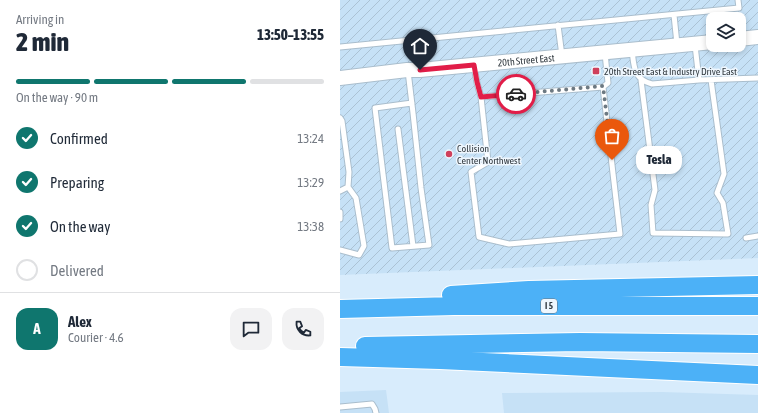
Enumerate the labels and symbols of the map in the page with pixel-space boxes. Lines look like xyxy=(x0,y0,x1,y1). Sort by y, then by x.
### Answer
pin xyxy=(403,29,437,70)
street label: 20th Street East xyxy=(497,52,555,69)
marker: 20th Street East & Industry Drive East xyxy=(591,66,601,76)
place label: 20th Street East & Industry Drive East xyxy=(604,66,737,77)
courier xyxy=(496,74,536,114)
pin xyxy=(595,119,629,160)
place label: Collision Center Northwest xyxy=(457,143,521,166)
callout: Tesla xyxy=(636,146,682,174)
marker: Collision Center Northwest xyxy=(444,149,454,159)
road number: I 5 xyxy=(541,299,557,313)

